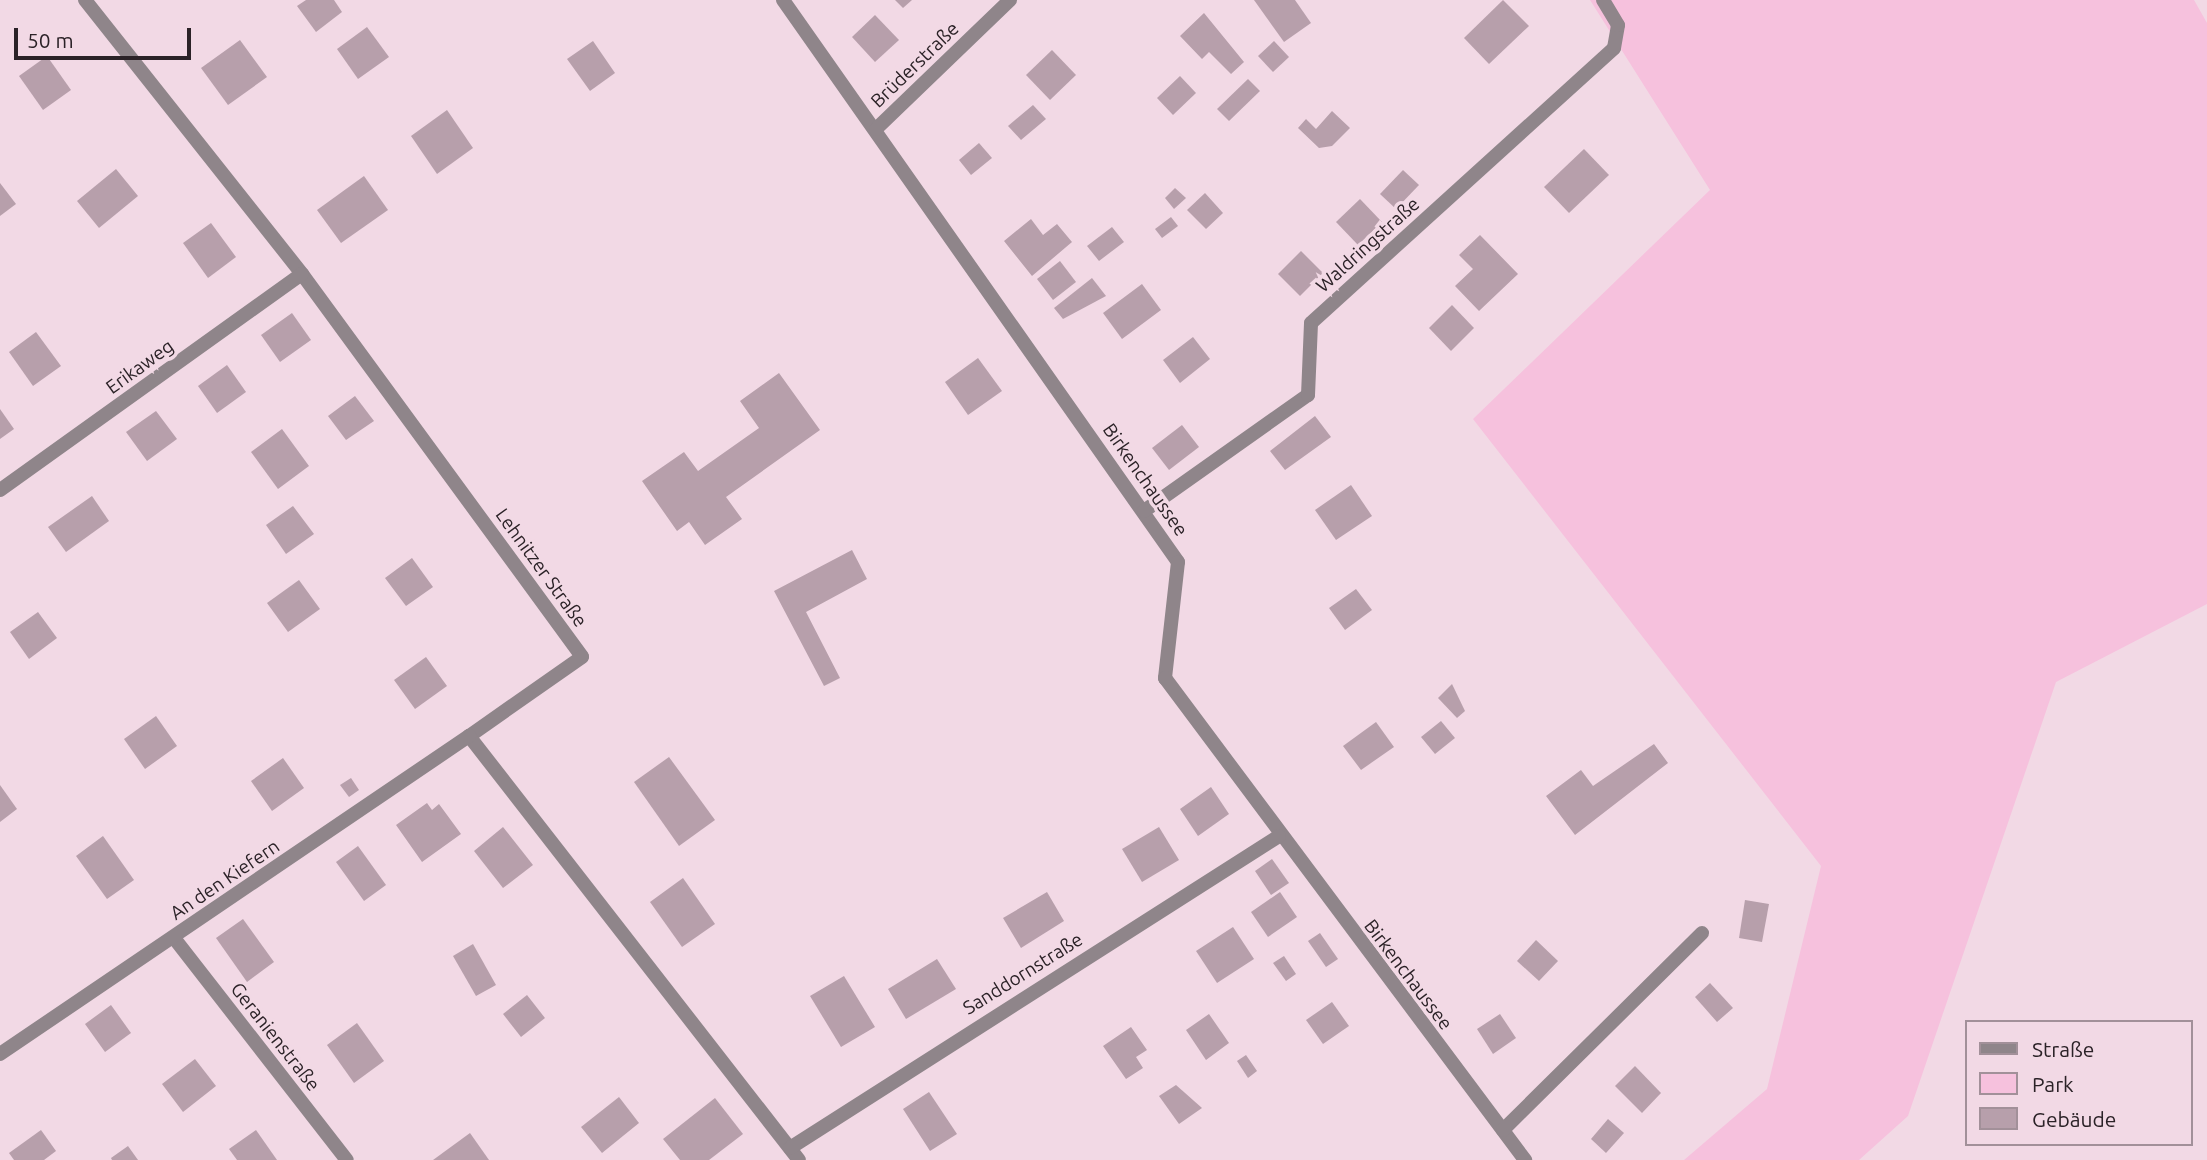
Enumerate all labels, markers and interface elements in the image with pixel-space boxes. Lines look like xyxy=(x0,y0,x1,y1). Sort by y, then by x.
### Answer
scale bar xyxy=(18,14,194,58)
street label: Brüderstraße xyxy=(866,17,964,113)
text: 50 m xyxy=(27,28,74,52)
street label: Waldringstraße xyxy=(1312,193,1424,297)
street label: Erikaweg xyxy=(102,335,178,399)
street label: Birkenchaussee xyxy=(1098,419,1192,541)
street label: Lehnitzer Straße xyxy=(490,504,592,632)
street label: An den Kiefern xyxy=(166,835,284,925)
street label: Birkenchaussee xyxy=(1359,915,1457,1035)
street label: Sanddornstraße xyxy=(959,928,1087,1020)
street label: Geranienstraße xyxy=(226,978,324,1096)
legend xyxy=(1966,1020,2193,1146)
text: Straße xyxy=(2032,1037,2094,1061)
text: Park xyxy=(2032,1072,2074,1096)
text: Gebäude xyxy=(2032,1107,2116,1131)

